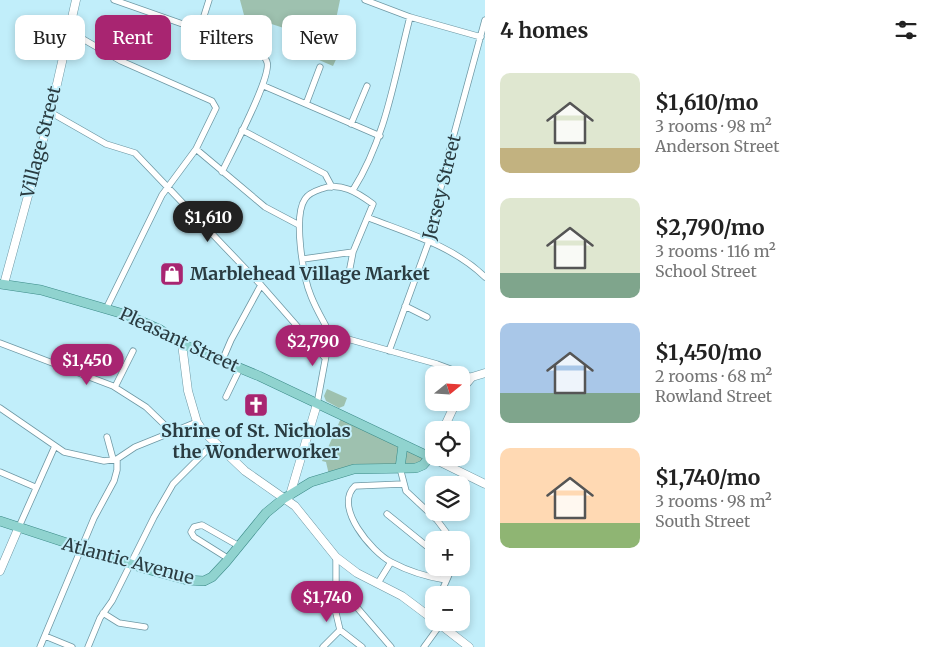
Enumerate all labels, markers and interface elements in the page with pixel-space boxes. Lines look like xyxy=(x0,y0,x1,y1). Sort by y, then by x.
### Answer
chip: Buy xyxy=(15,15,85,60)
chip: Rent xyxy=(95,15,171,60)
chip: Filters xyxy=(181,15,272,60)
chip: New xyxy=(282,15,356,60)
icon: filters xyxy=(892,16,920,44)
text: 4 homes xyxy=(500,17,588,44)
street label: Village Street xyxy=(15,84,66,201)
text: $1,610/mo xyxy=(655,89,758,116)
icon: home xyxy=(540,93,600,153)
text: 3 rooms · 98 m² xyxy=(655,116,772,136)
street label: Jersey Street xyxy=(417,132,466,243)
text: Anderson Street xyxy=(655,136,779,156)
pin: $1,610 xyxy=(167,200,249,243)
text: $1,610 xyxy=(184,207,232,227)
text: $2,790/mo xyxy=(655,214,765,241)
icon: home xyxy=(540,218,600,278)
text: 3 rooms · 116 m² xyxy=(655,241,776,261)
shop icon: Marblehead Village Market xyxy=(159,261,185,287)
text: School Street xyxy=(655,261,757,281)
place label: Marblehead Village Market xyxy=(190,262,430,285)
street label: Pleasant Street xyxy=(116,302,243,377)
pin: $2,790 xyxy=(272,324,354,367)
text: $2,790 xyxy=(287,331,339,351)
text: $1,450/mo xyxy=(655,339,761,366)
icon: home xyxy=(540,343,600,403)
pin: $1,450 xyxy=(46,344,128,386)
text: $1,450 xyxy=(62,350,112,370)
north arrow xyxy=(425,366,470,411)
map controls xyxy=(425,366,470,631)
text: 2 rooms · 68 m² xyxy=(655,366,772,386)
text: Rowland Street xyxy=(655,386,772,406)
church icon: Shrine of St. Nicholas the Wonderworker xyxy=(243,392,269,418)
place label: Shrine of St. Nicholas the Wonderworker xyxy=(161,419,351,463)
button: locate xyxy=(425,421,470,466)
text: $1,740/mo xyxy=(655,464,760,491)
icon: home xyxy=(540,468,600,528)
button: layers xyxy=(425,476,470,521)
text: 3 rooms · 98 m² xyxy=(655,491,772,511)
text: South Street xyxy=(655,511,750,531)
button: + xyxy=(425,531,470,576)
street label: Atlantic Avenue xyxy=(59,532,197,589)
pin: $1,740 xyxy=(286,580,368,623)
button: − xyxy=(425,586,470,631)
text: $1,740 xyxy=(302,587,352,607)

